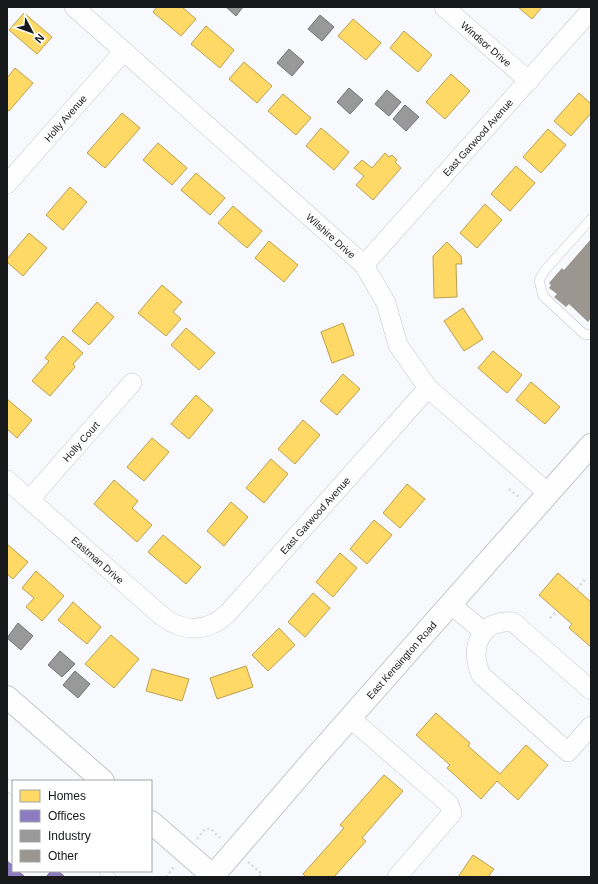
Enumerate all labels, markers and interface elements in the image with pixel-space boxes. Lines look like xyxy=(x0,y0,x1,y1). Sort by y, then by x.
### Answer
north arrow xyxy=(12,12,52,52)
street label: Windsor Drive xyxy=(459,19,514,69)
text: N xyxy=(32,32,47,46)
street label: Holly Avenue xyxy=(42,92,89,144)
street label: East Garwood Avenue xyxy=(441,97,516,178)
street label: Wilshire Drive xyxy=(304,211,358,261)
street label: Holly Court xyxy=(61,419,102,464)
street label: East Garwood Avenue xyxy=(278,474,353,556)
street label: Eastman Drive xyxy=(69,534,126,586)
street label: East Kensington Road xyxy=(365,619,439,701)
legend xyxy=(12,780,152,872)
text: Homes xyxy=(48,789,86,803)
text: Offices xyxy=(48,809,85,823)
text: Industry xyxy=(48,829,91,843)
text: Other xyxy=(48,849,78,863)

